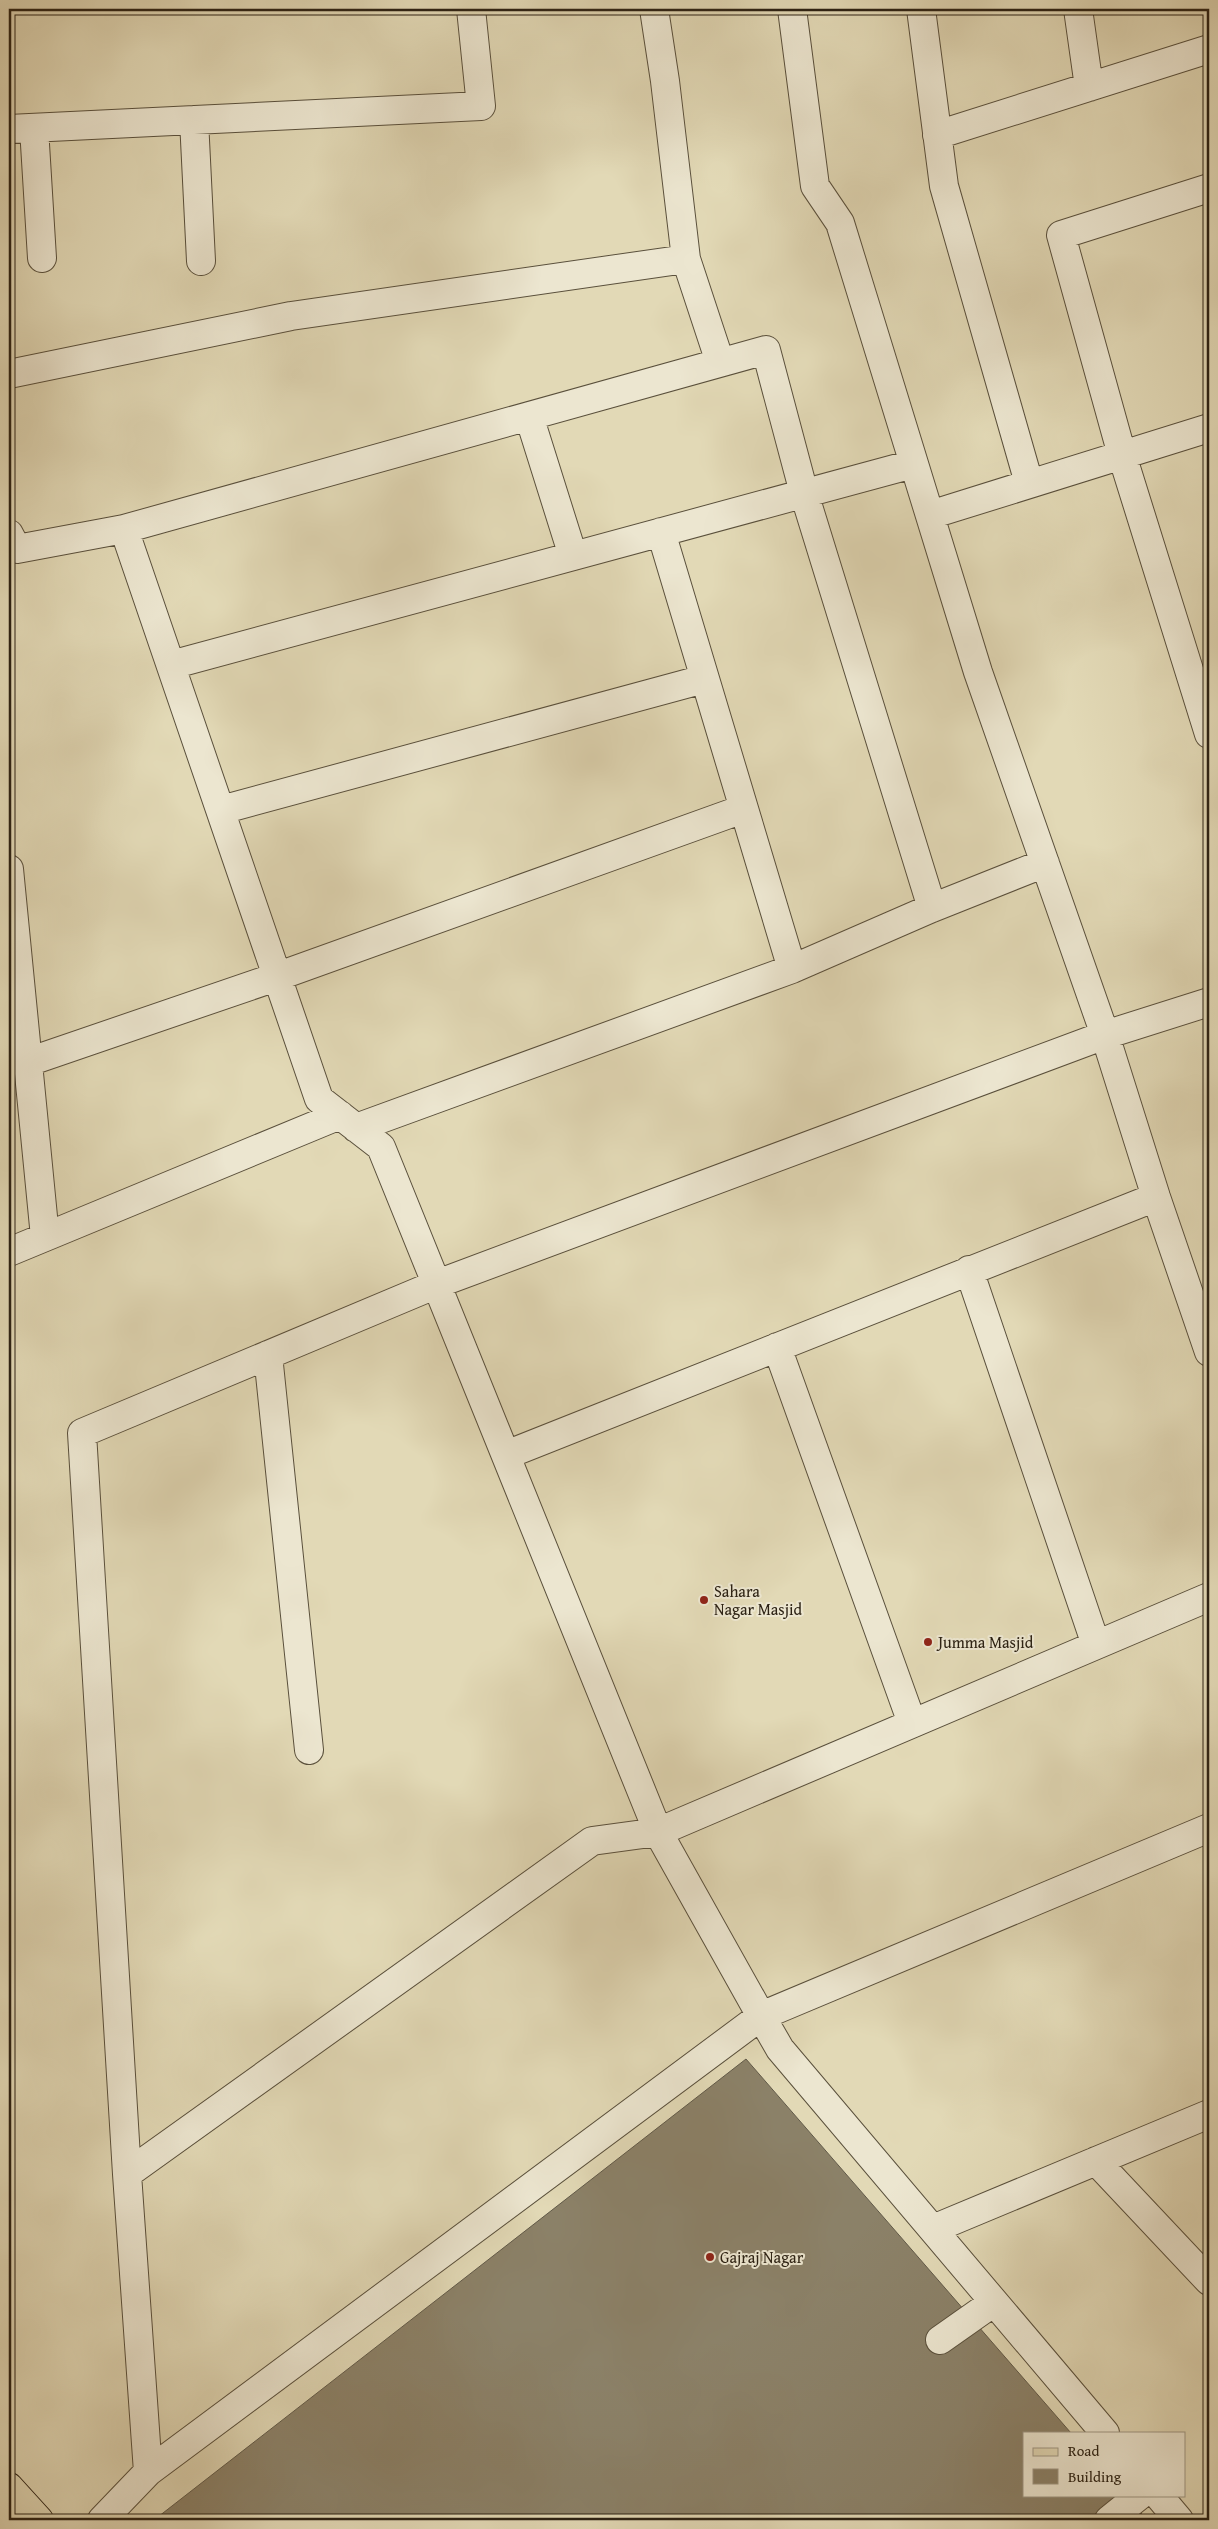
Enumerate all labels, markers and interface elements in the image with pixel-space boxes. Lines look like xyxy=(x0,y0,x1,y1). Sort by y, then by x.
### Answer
place label: Sahara Nagar Masjid xyxy=(714,1579,802,1621)
marker: Sahara Nagar Masjid xyxy=(698,1594,710,1606)
place label: Jumma Masjid xyxy=(936,1630,1034,1654)
marker: Jumma Masjid xyxy=(922,1636,934,1648)
place label: Gajraj Nagar xyxy=(720,2245,804,2269)
marker: Gajraj Nagar xyxy=(704,2251,716,2263)
legend xyxy=(1023,2432,1186,2496)
text: Road xyxy=(1068,2440,1099,2461)
text: Building xyxy=(1068,2466,1122,2487)

